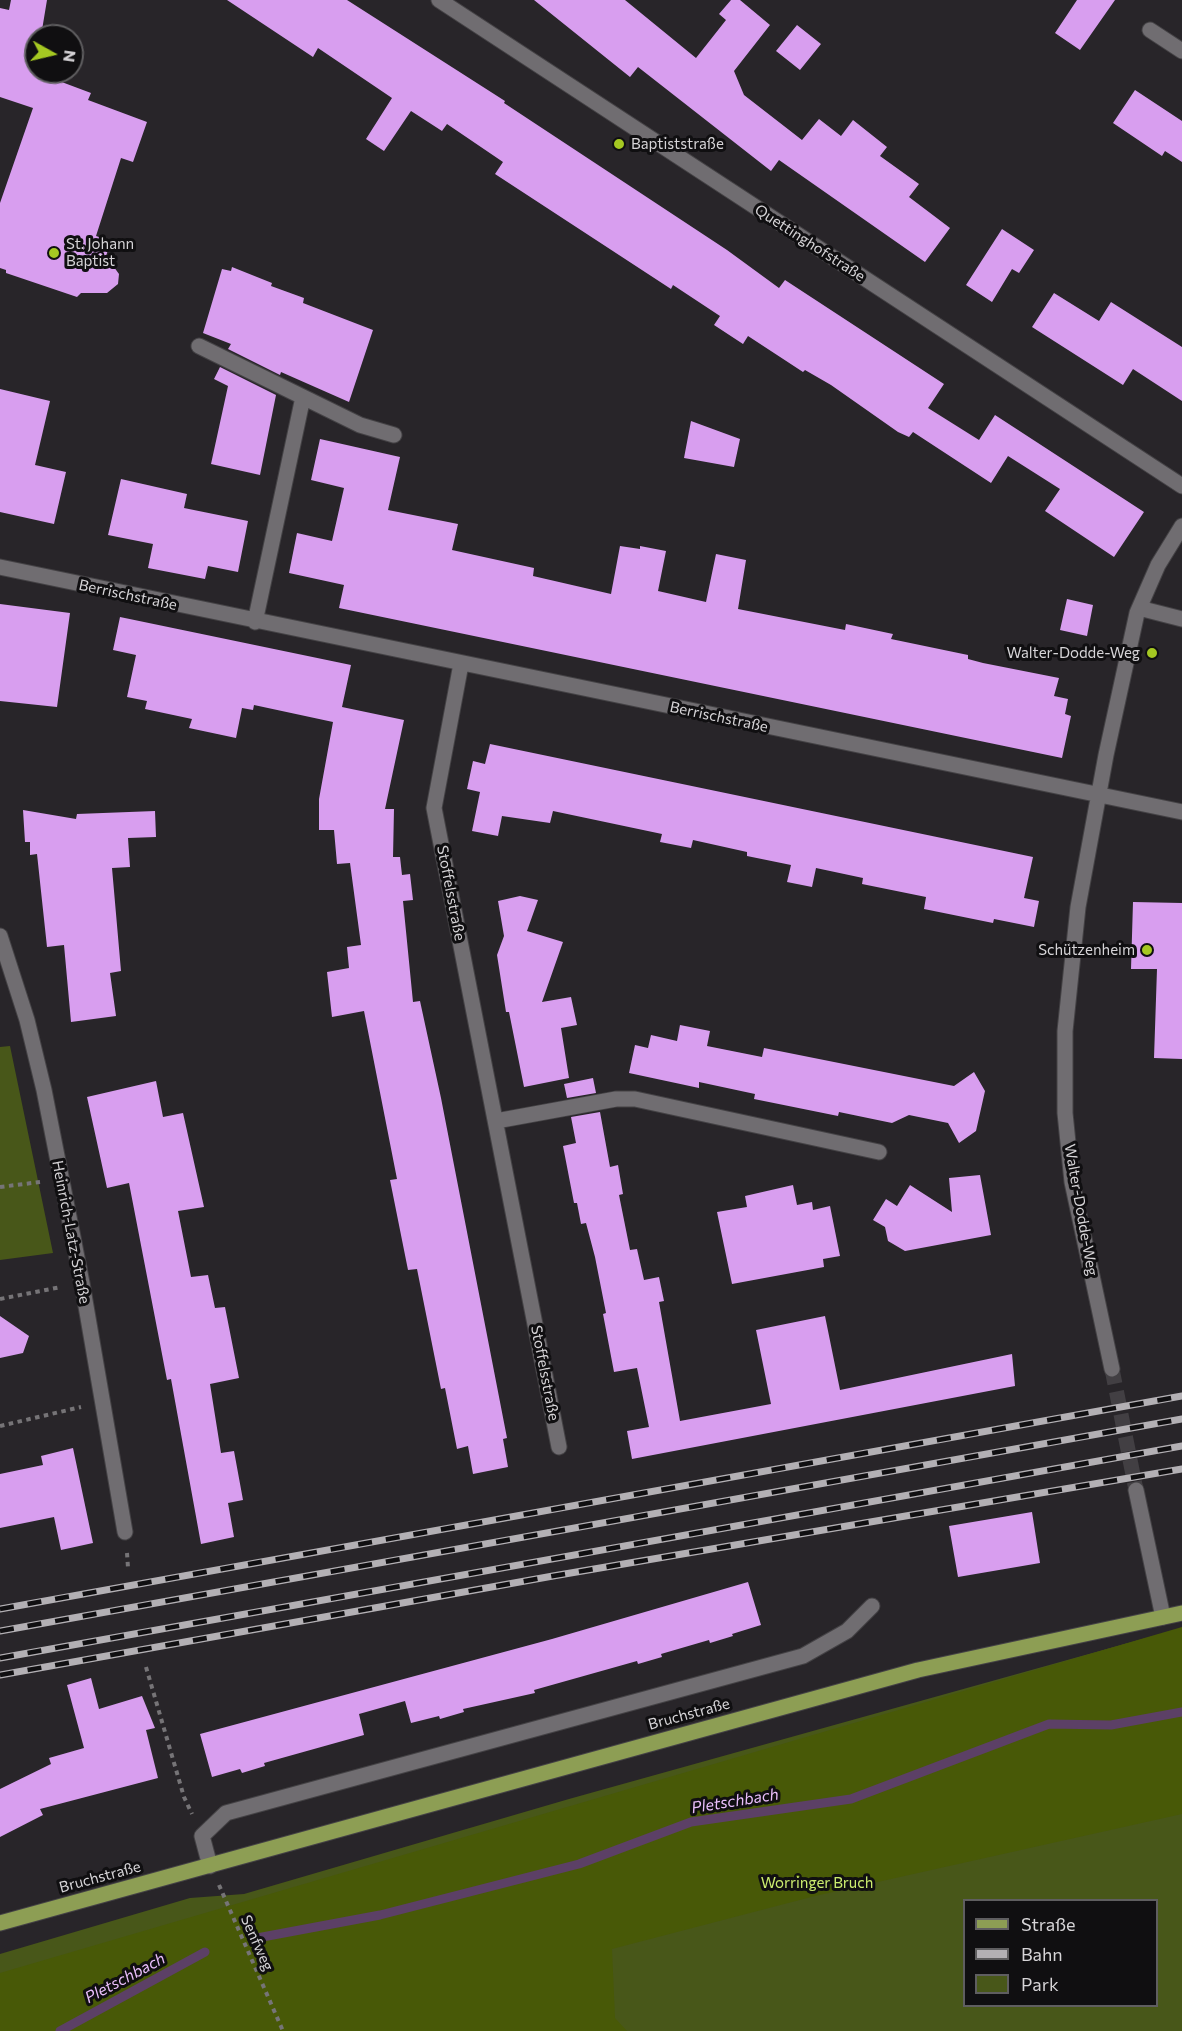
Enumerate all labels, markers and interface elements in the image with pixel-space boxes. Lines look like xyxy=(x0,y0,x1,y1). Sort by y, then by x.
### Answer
north arrow xyxy=(24,24,84,84)
text: N xyxy=(60,49,81,64)
place label: Baptiststraße xyxy=(631,135,724,153)
marker: Baptiststraße xyxy=(612,137,626,151)
street label: Quettinghofstraße xyxy=(751,201,869,285)
place label: St. Johann Baptist xyxy=(66,235,134,270)
marker: St. Johann Baptist xyxy=(47,246,61,260)
street label: Berrischstraße xyxy=(77,576,179,614)
place label: Walter-Dodde-Weg xyxy=(1006,644,1140,662)
marker: Walter-Dodde-Weg xyxy=(1145,646,1159,660)
street label: Berrischstraße xyxy=(668,698,770,736)
street label: Stoffelsstraße xyxy=(433,844,469,942)
place label: Schützenheim xyxy=(1038,941,1135,959)
marker: Schützenheim xyxy=(1140,943,1154,957)
street label: Walter-Dodde-Weg xyxy=(1061,1143,1101,1277)
street label: Heinrich-Latz-Straße xyxy=(48,1159,94,1305)
street label: Stoffelsstraße xyxy=(527,1324,563,1422)
street label: Bruchstraße xyxy=(646,1694,732,1734)
water label: Pletschbach xyxy=(690,1785,780,1817)
street label: Bruchstraße xyxy=(57,1857,143,1897)
park label: Worringer Bruch xyxy=(761,1874,873,1892)
legend xyxy=(963,1899,1158,2007)
street label: Senfweg xyxy=(237,1912,277,1974)
text: Straße xyxy=(1021,1913,1076,1935)
text: Bahn xyxy=(1021,1943,1063,1965)
water label: Pletschbach xyxy=(82,1949,168,2007)
text: Park xyxy=(1021,1973,1059,1995)

